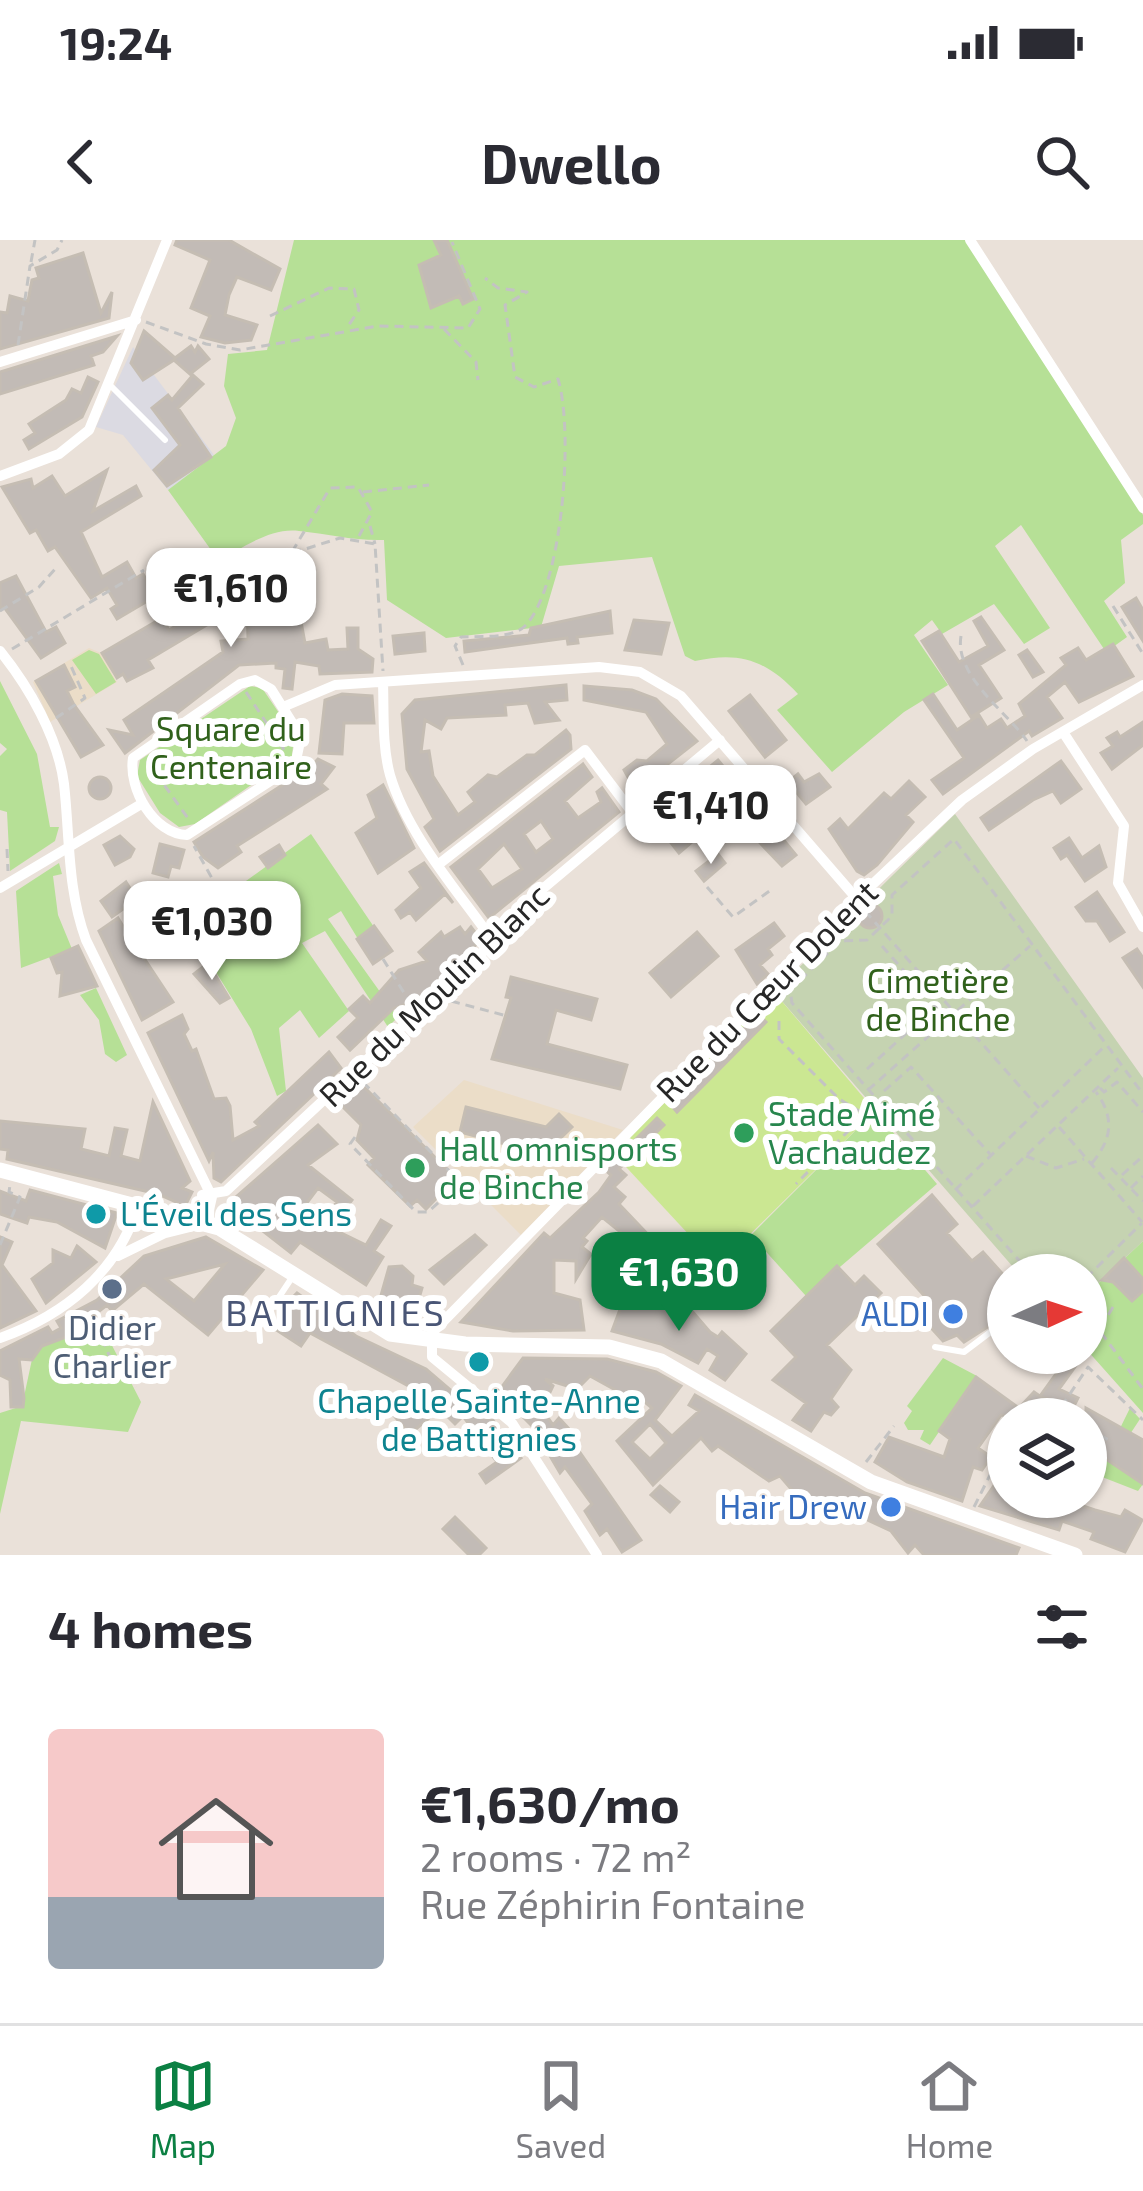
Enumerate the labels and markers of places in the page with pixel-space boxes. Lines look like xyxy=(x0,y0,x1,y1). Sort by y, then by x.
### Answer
pin: €1,610 xyxy=(133,548,329,650)
pin: €1,410 xyxy=(613,765,809,867)
pin: €1,030 xyxy=(114,881,310,983)
place label: Stade Aimé Vachaudez xyxy=(768,1093,936,1171)
marker: Stade Aimé Vachaudez xyxy=(731,1120,757,1146)
place label: Hall omnisports de Binche xyxy=(439,1128,678,1206)
marker: Hall omnisports de Binche xyxy=(402,1155,428,1181)
place label: L'Éveil des Sens xyxy=(120,1193,352,1233)
marker: L'Éveil des Sens xyxy=(83,1201,109,1227)
pin: €1,630 xyxy=(581,1232,777,1334)
marker: Didier Charlier xyxy=(99,1276,125,1302)
place label: ALDI xyxy=(861,1293,929,1333)
marker: ALDI xyxy=(940,1301,966,1327)
place label: Didier Charlier xyxy=(53,1307,171,1385)
marker: Chapelle Sainte-Anne de Battignies xyxy=(466,1349,492,1375)
place label: Chapelle Sainte-Anne de Battignies xyxy=(317,1380,641,1458)
place label: Hair Drew xyxy=(719,1486,867,1526)
marker: Hair Drew xyxy=(878,1494,904,1520)

